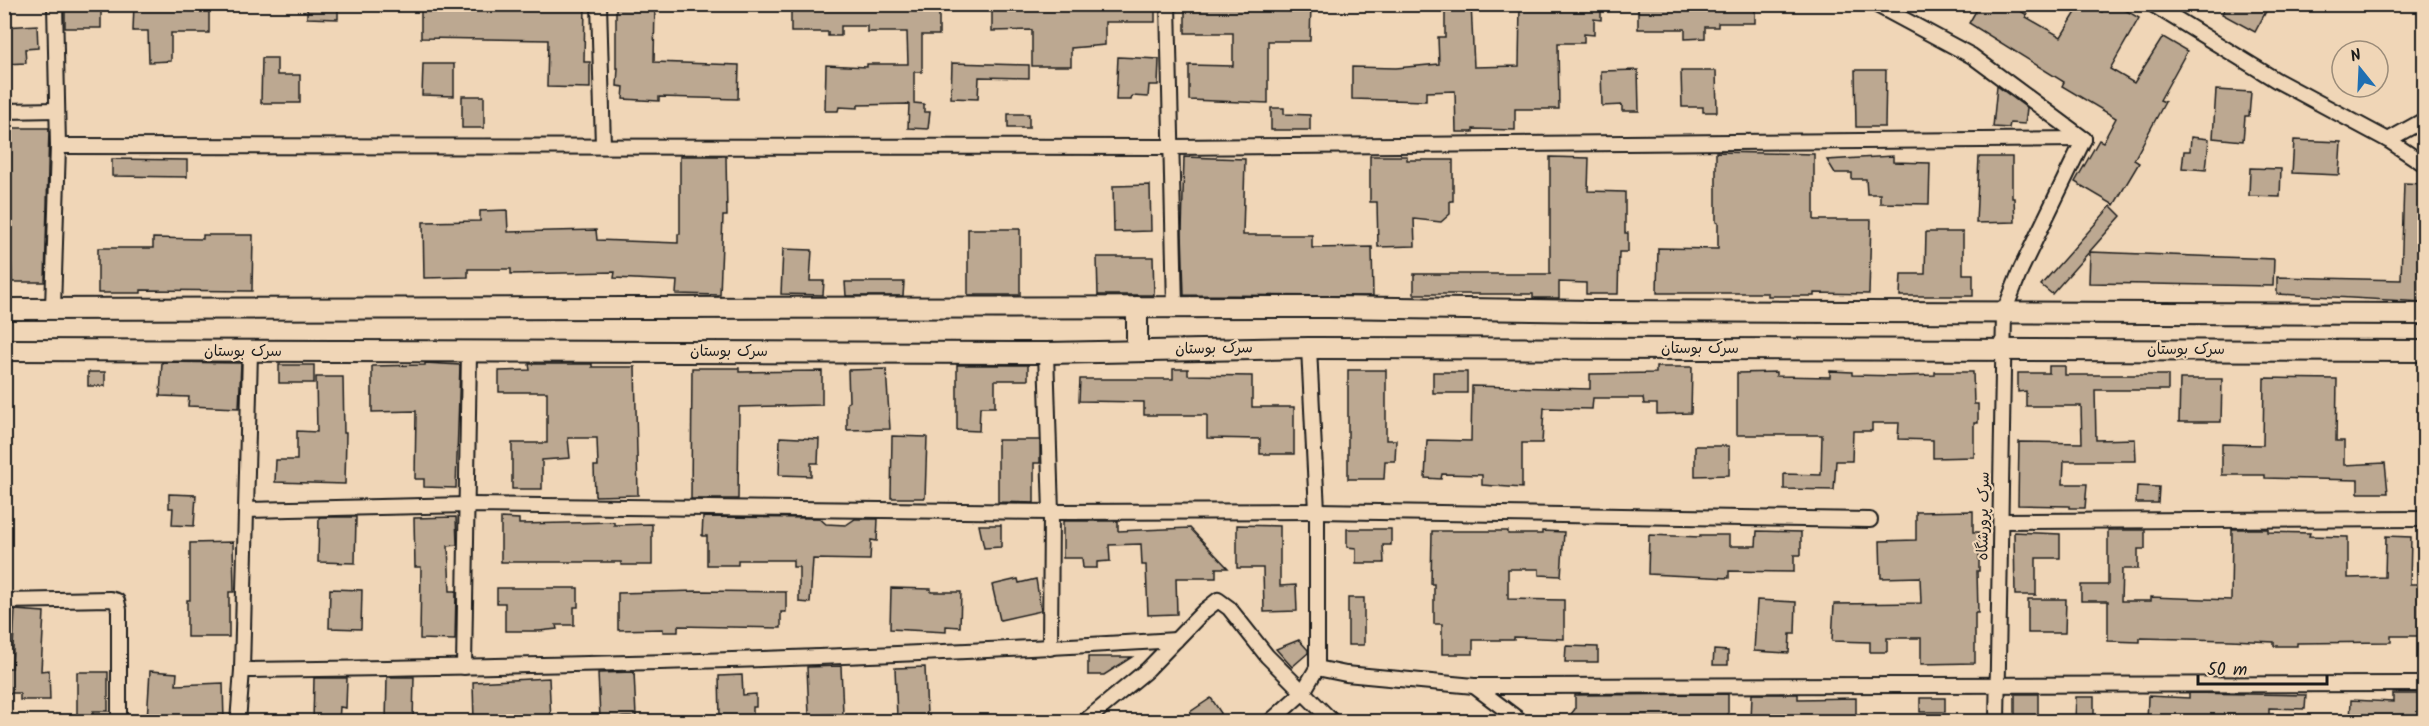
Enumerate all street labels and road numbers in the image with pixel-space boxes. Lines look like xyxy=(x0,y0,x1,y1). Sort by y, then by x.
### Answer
street label: سرک بوستان xyxy=(1175,336,1253,362)
street label: سرک بوستان xyxy=(1661,337,1739,361)
street label: سرک بوستان xyxy=(2147,338,2225,362)
street label: سرک بوستان xyxy=(204,340,282,364)
street label: سرک بوستان xyxy=(690,340,768,364)
street label: سرک پرورشگاه xyxy=(1971,471,1997,561)

